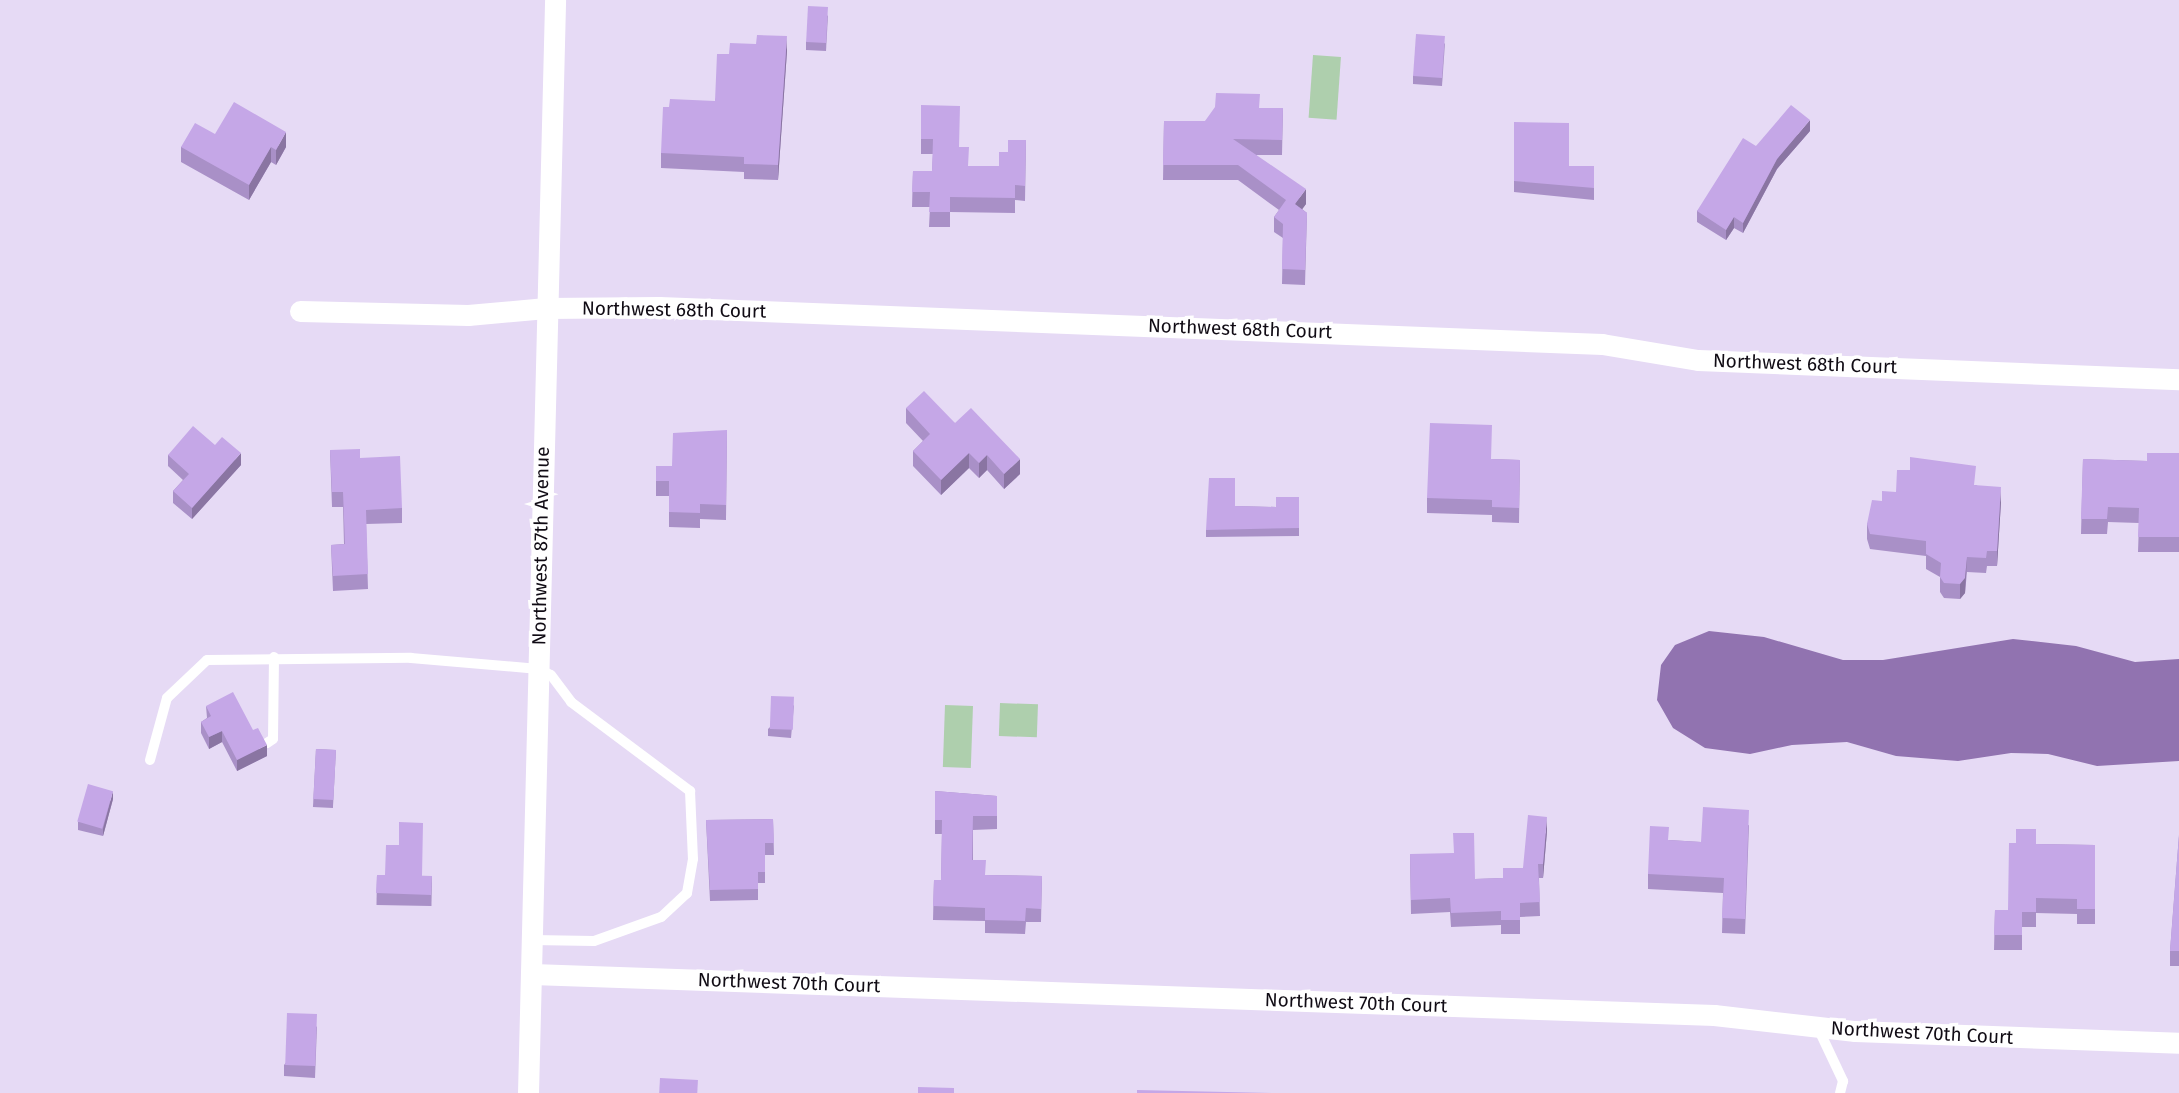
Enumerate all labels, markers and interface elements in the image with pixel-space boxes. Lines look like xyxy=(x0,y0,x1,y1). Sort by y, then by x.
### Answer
street label: Northwest 68th Court xyxy=(582,297,766,323)
street label: Northwest 68th Court xyxy=(1147,314,1333,344)
street label: Northwest 68th Court xyxy=(1712,349,1898,379)
street label: Northwest 87th Avenue xyxy=(528,446,554,646)
street label: Northwest 70th Court xyxy=(697,968,881,998)
street label: Northwest 70th Court xyxy=(1264,988,1448,1018)
street label: Northwest 70th Court xyxy=(1830,1017,2014,1049)

